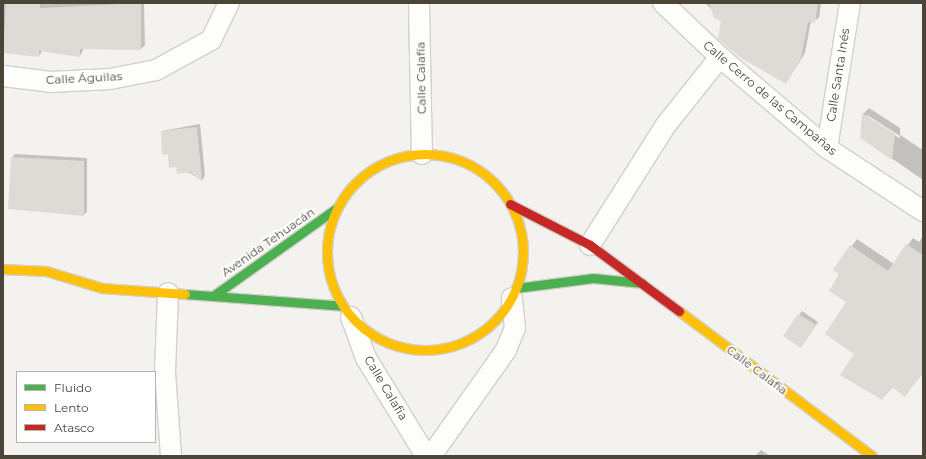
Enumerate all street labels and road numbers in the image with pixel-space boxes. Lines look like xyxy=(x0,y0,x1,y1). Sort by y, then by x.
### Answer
street label: Calle Santa Inés xyxy=(823,27,853,123)
street label: Calle Cerro de las Campañas xyxy=(700,38,840,158)
street label: Calle Calafía xyxy=(413,42,429,114)
street label: Calle Águilas xyxy=(45,69,123,87)
street label: Avenida Tehuacán xyxy=(219,204,317,280)
street label: Calle Calafia xyxy=(724,342,790,398)
street label: Calle Calafia xyxy=(361,353,411,423)

